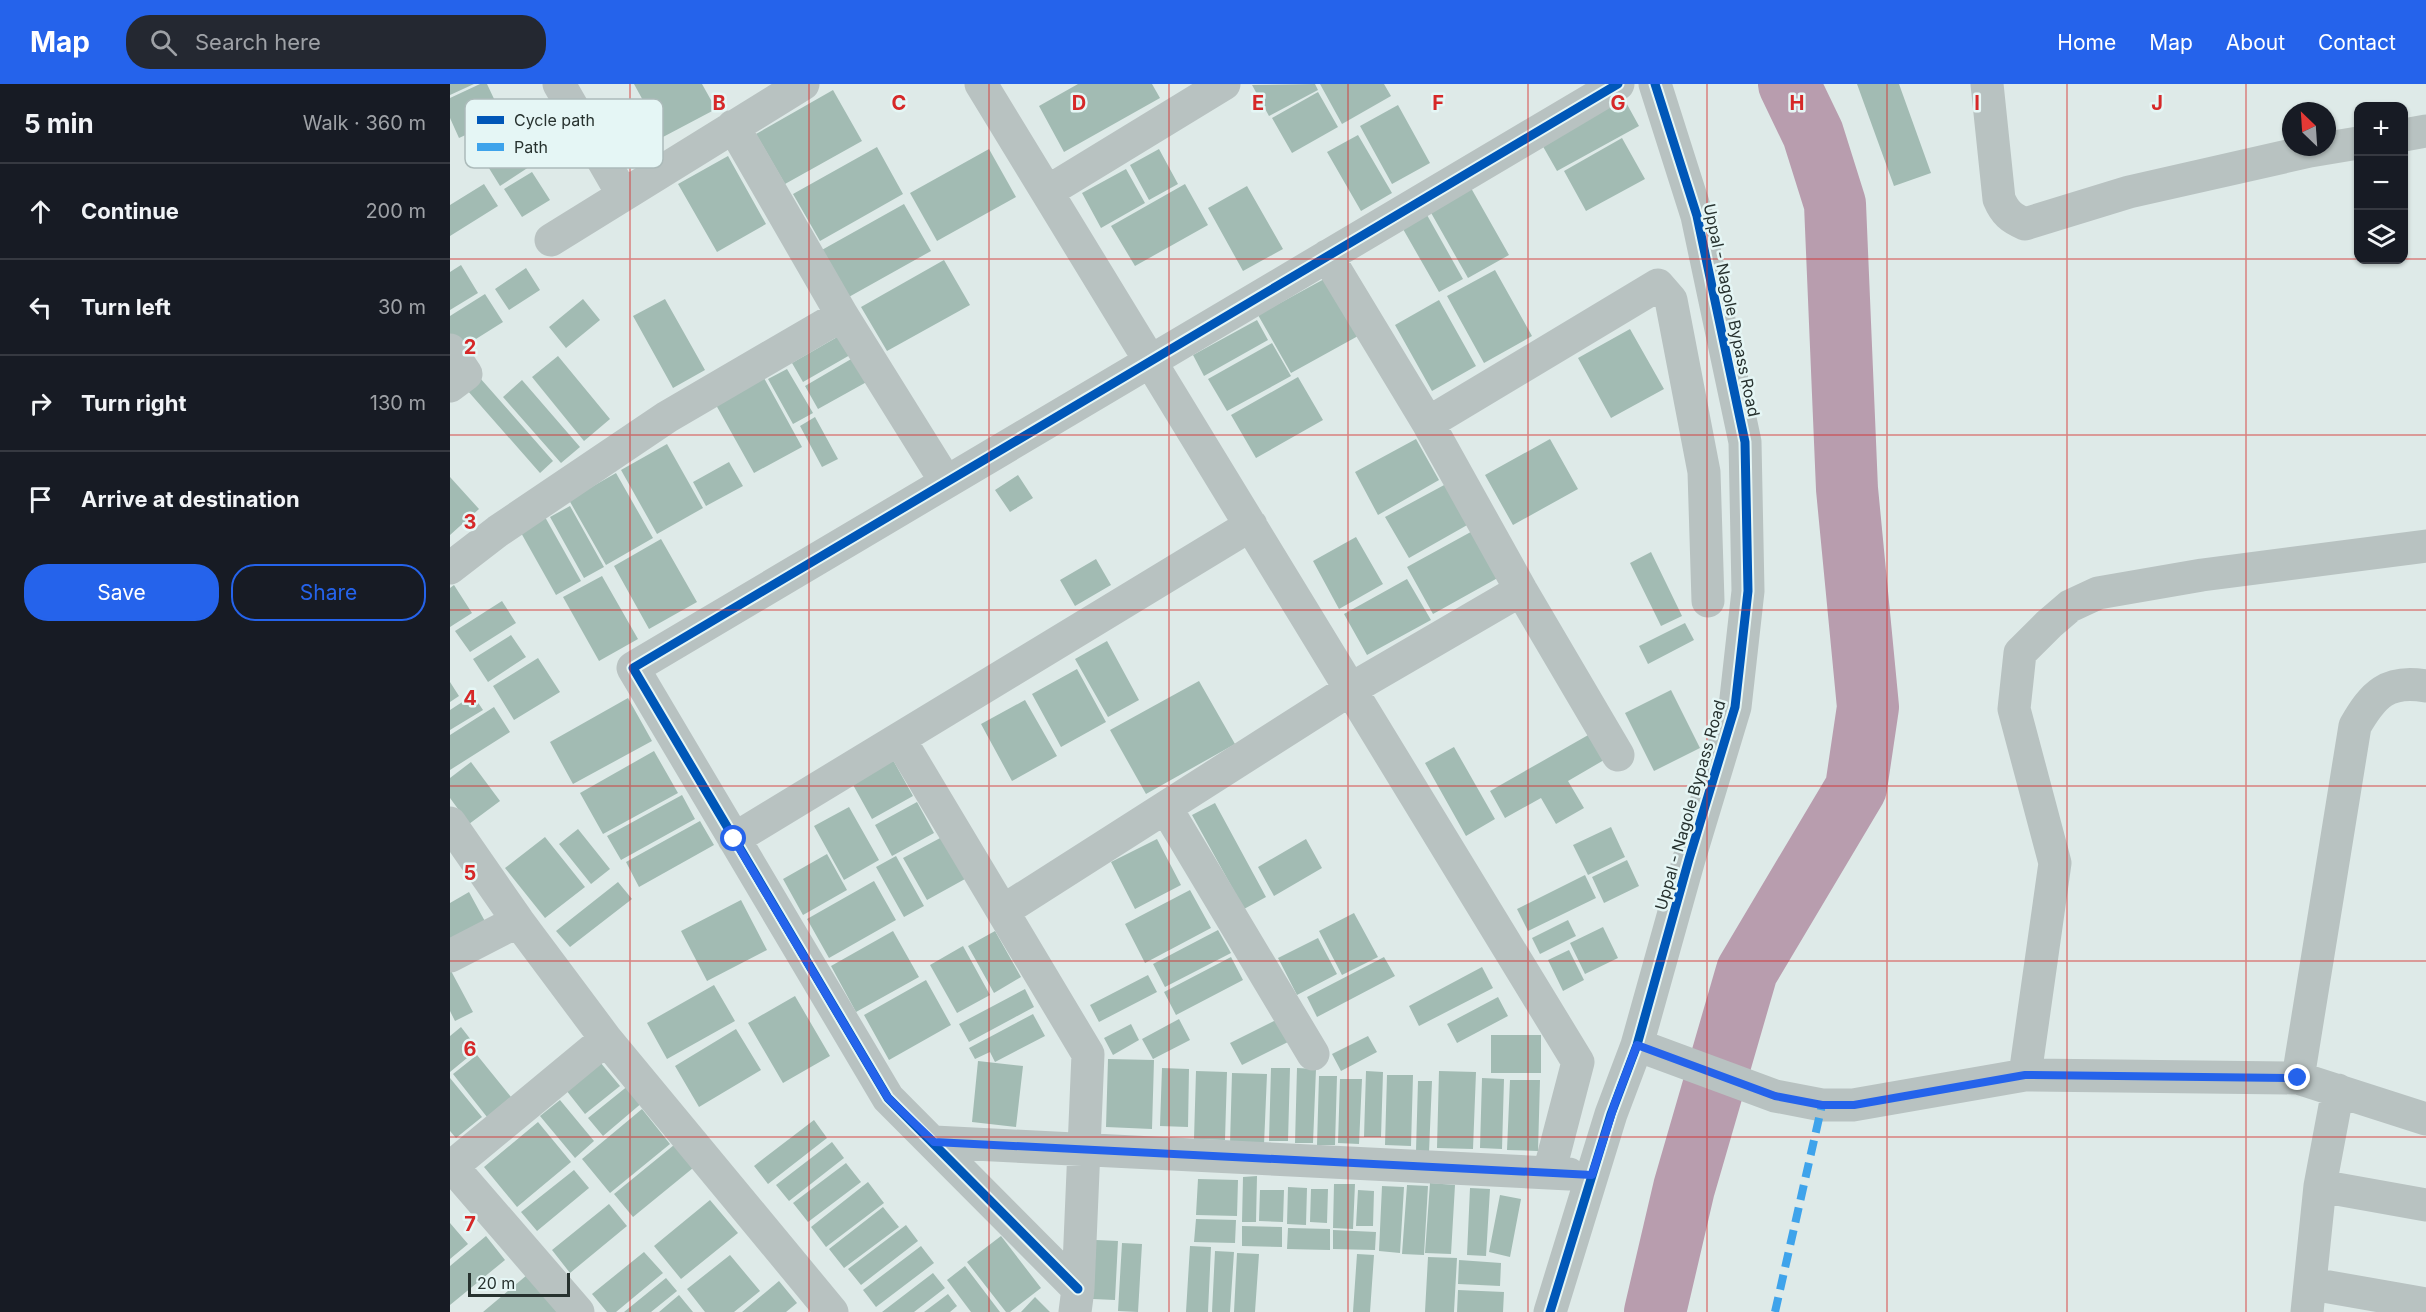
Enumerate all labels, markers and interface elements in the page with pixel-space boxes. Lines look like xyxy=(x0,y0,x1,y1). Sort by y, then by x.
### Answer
search box xyxy=(126,15,546,69)
text: Map xyxy=(30,25,90,59)
icon: search xyxy=(147,26,180,59)
text: Search here xyxy=(195,29,321,55)
text: Home xyxy=(2057,30,2116,55)
text: Map xyxy=(2149,30,2193,55)
text: About xyxy=(2226,30,2285,55)
text: Contact xyxy=(2318,30,2396,55)
text: B xyxy=(712,91,726,115)
text: C xyxy=(892,91,906,115)
text: D xyxy=(1072,91,1086,115)
text: E xyxy=(1252,91,1264,115)
text: F xyxy=(1432,91,1444,115)
text: G xyxy=(1610,91,1626,115)
text: H xyxy=(1790,91,1804,115)
text: I xyxy=(1974,91,1980,115)
text: J xyxy=(2151,91,2163,115)
legend xyxy=(465,99,663,168)
north arrow xyxy=(2282,102,2336,156)
map controls xyxy=(2354,102,2408,264)
button: + xyxy=(2354,102,2408,156)
text: 5 min xyxy=(24,108,94,139)
text: Cycle path xyxy=(514,110,595,130)
text: Walk · 360 m xyxy=(303,111,426,135)
text: Path xyxy=(514,137,548,157)
button: − xyxy=(2354,156,2408,210)
icon: ahead xyxy=(24,195,57,228)
text: Continue xyxy=(81,198,179,224)
text: 200 m xyxy=(365,199,426,223)
street label: Uppal - Nagole Bypass Road xyxy=(1700,202,1764,418)
button: layers xyxy=(2354,210,2408,264)
icon: left xyxy=(24,291,57,324)
text: Turn left xyxy=(81,294,171,320)
text: 30 m xyxy=(378,295,426,319)
text: 2 xyxy=(464,335,476,359)
icon: right xyxy=(24,387,57,420)
text: Turn right xyxy=(81,390,187,416)
text: 130 m xyxy=(370,391,426,415)
icon: arrive xyxy=(24,483,57,516)
text: Arrive at destination xyxy=(81,486,300,512)
text: 3 xyxy=(464,510,476,534)
button: Save xyxy=(24,564,219,621)
button: Share xyxy=(231,564,426,621)
text: 4 xyxy=(463,686,477,710)
street label: Uppal - Nagole Bypass Road xyxy=(1650,698,1730,912)
route start xyxy=(720,825,746,851)
text: 5 xyxy=(464,861,476,885)
text: 6 xyxy=(464,1037,477,1061)
route end xyxy=(2284,1064,2310,1090)
text: 7 xyxy=(464,1212,476,1236)
scale bar xyxy=(468,1270,570,1298)
text: 20 m xyxy=(477,1273,515,1293)

